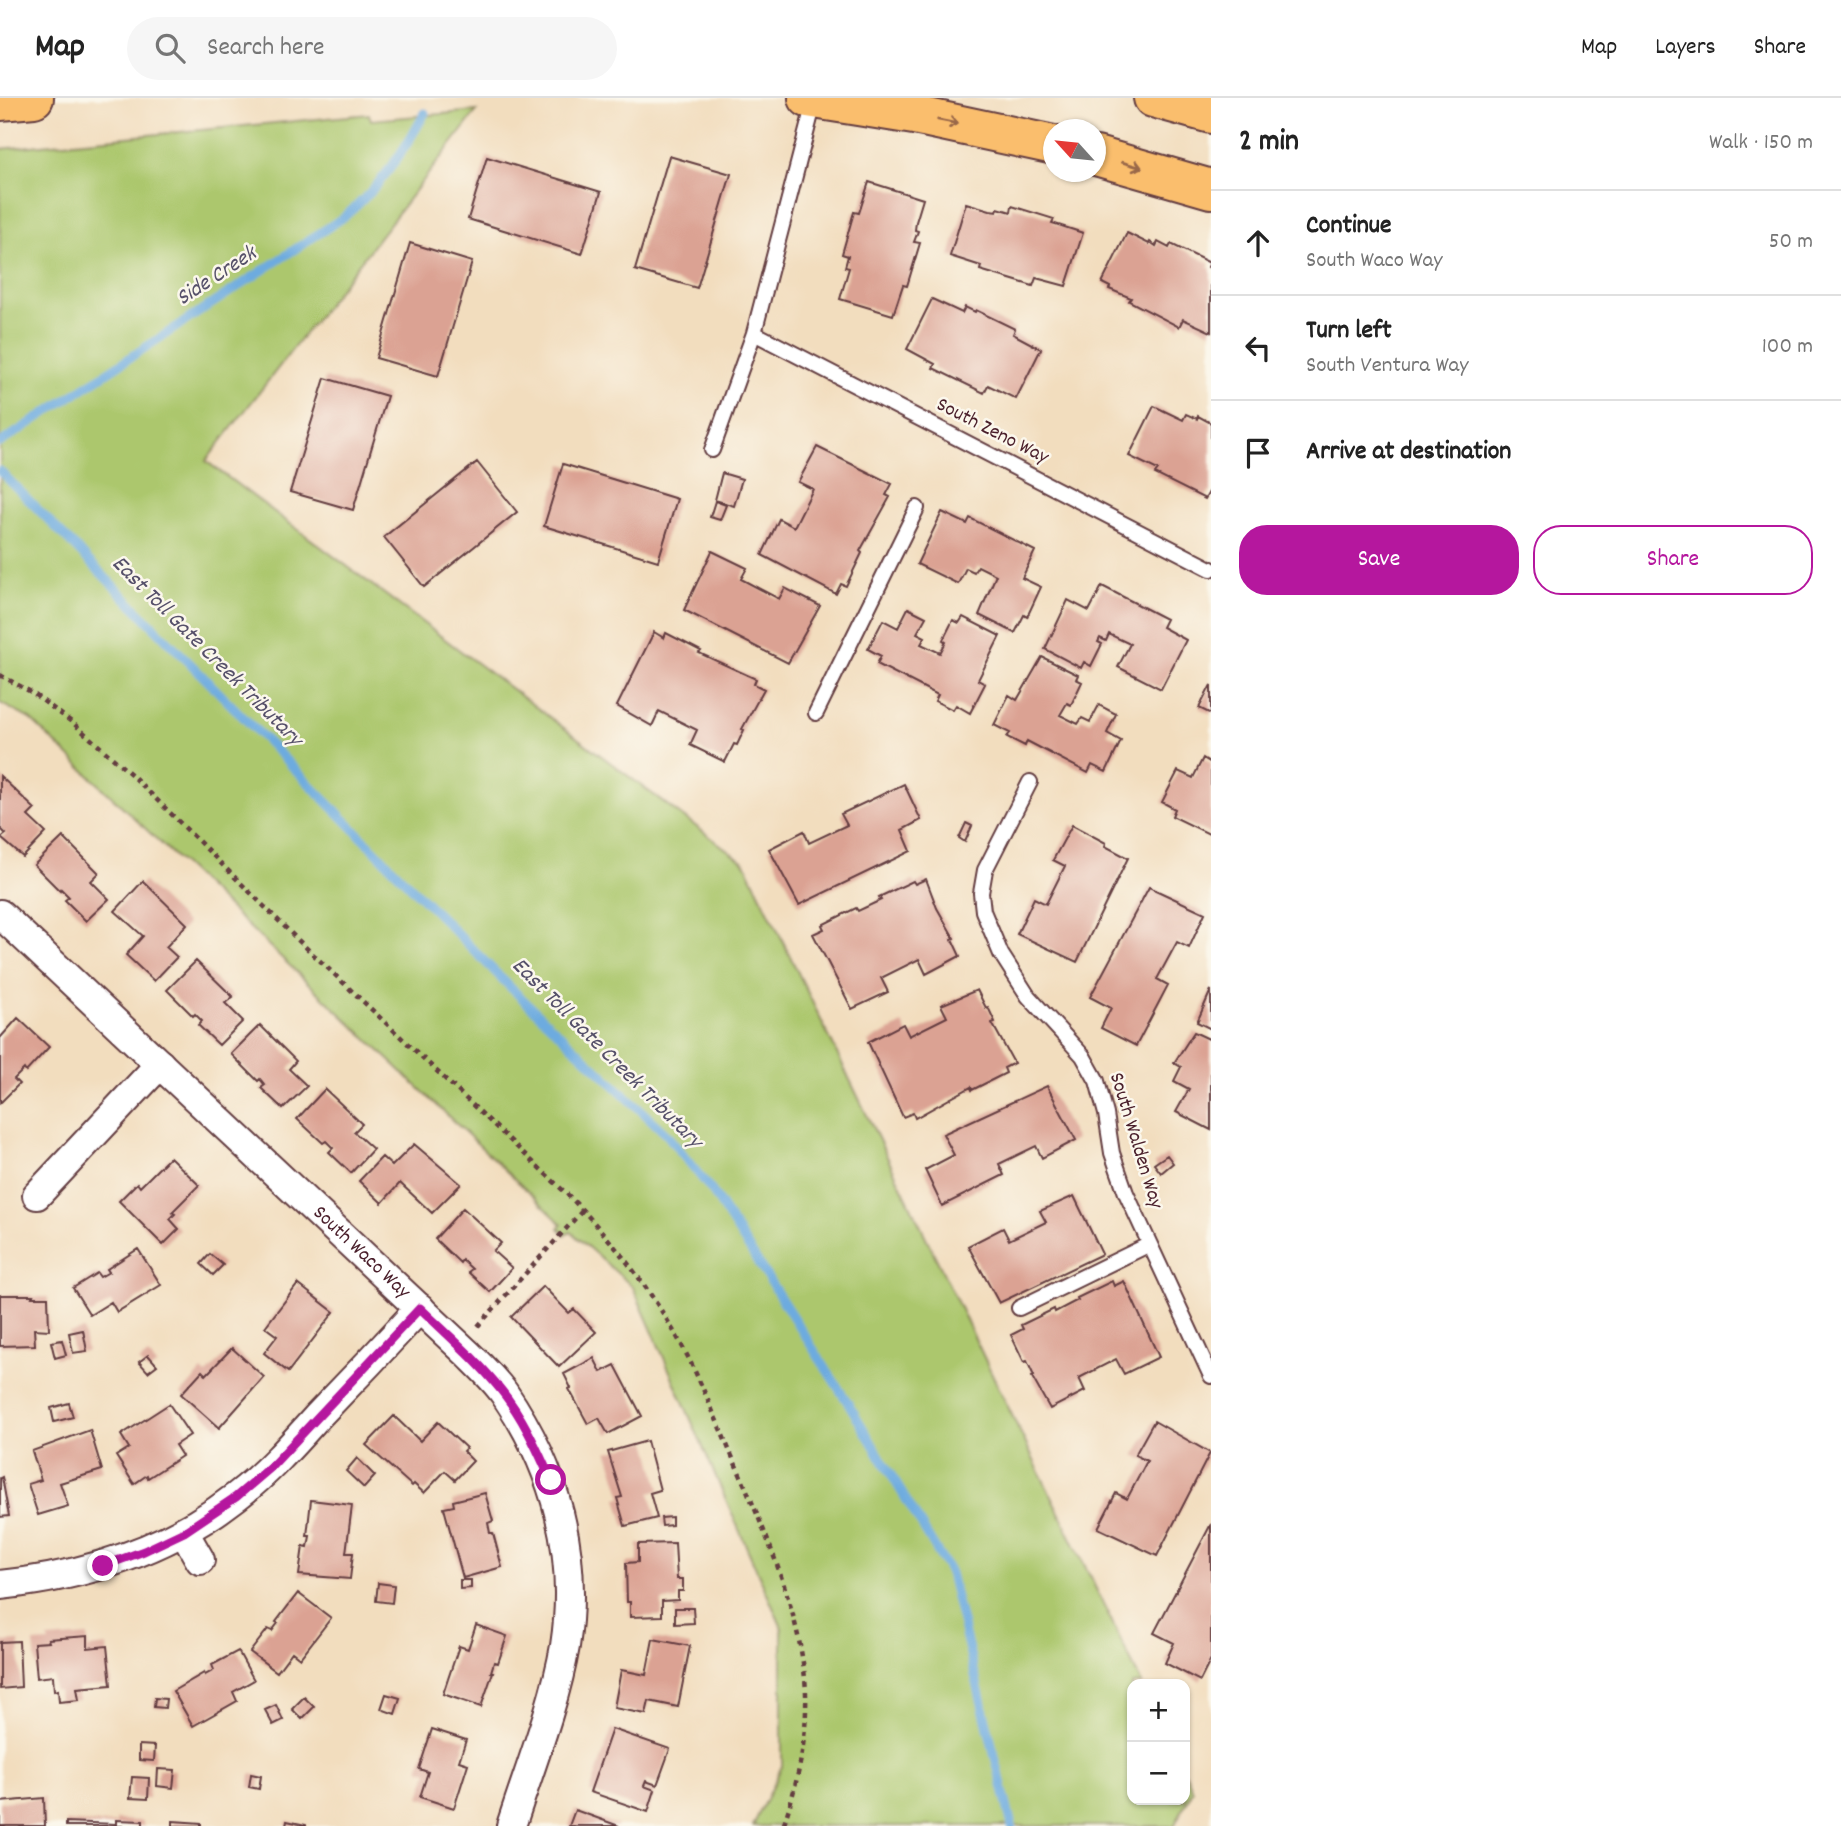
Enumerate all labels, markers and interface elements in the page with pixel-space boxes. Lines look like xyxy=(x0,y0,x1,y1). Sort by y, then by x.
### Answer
search box xyxy=(127,17,617,80)
text: Map xyxy=(35,25,85,72)
icon: search xyxy=(151,29,189,67)
text: Search here xyxy=(207,30,325,67)
text: Map xyxy=(1581,31,1617,65)
text: Layers xyxy=(1655,31,1716,65)
text: Share xyxy=(1754,31,1806,65)
one-way arrow xyxy=(936,115,959,129)
north arrow xyxy=(1043,119,1106,182)
text: 2 min xyxy=(1239,122,1299,165)
text: Walk · 150 m xyxy=(1709,127,1813,160)
one-way arrow xyxy=(1120,160,1142,173)
text: Continue xyxy=(1306,208,1391,245)
icon: ahead xyxy=(1239,224,1277,262)
text: 50 m xyxy=(1769,226,1813,259)
water label: Side Creek xyxy=(170,237,266,315)
text: South Waco Way xyxy=(1306,245,1443,278)
text: Turn left xyxy=(1306,313,1392,350)
icon: left xyxy=(1239,329,1277,367)
text: 100 m xyxy=(1762,331,1813,364)
text: South Ventura Way xyxy=(1306,350,1469,383)
street label: South Zeno Way xyxy=(931,391,1054,473)
icon: arrive xyxy=(1239,434,1277,472)
text: Arrive at destination xyxy=(1306,434,1511,471)
button: Save xyxy=(1239,525,1519,595)
button: Share xyxy=(1533,525,1813,595)
water label: East Toll Gate Creek Tributary xyxy=(103,549,312,758)
water label: East Toll Gate Creek Tributary xyxy=(503,951,712,1160)
street label: South Walden Way xyxy=(1100,1069,1170,1213)
street label: South Waco Way xyxy=(305,1199,417,1307)
route start xyxy=(535,1464,566,1495)
route end xyxy=(87,1550,118,1581)
map controls xyxy=(1127,1679,1190,1805)
button: + xyxy=(1127,1679,1190,1742)
button: − xyxy=(1127,1742,1190,1805)

